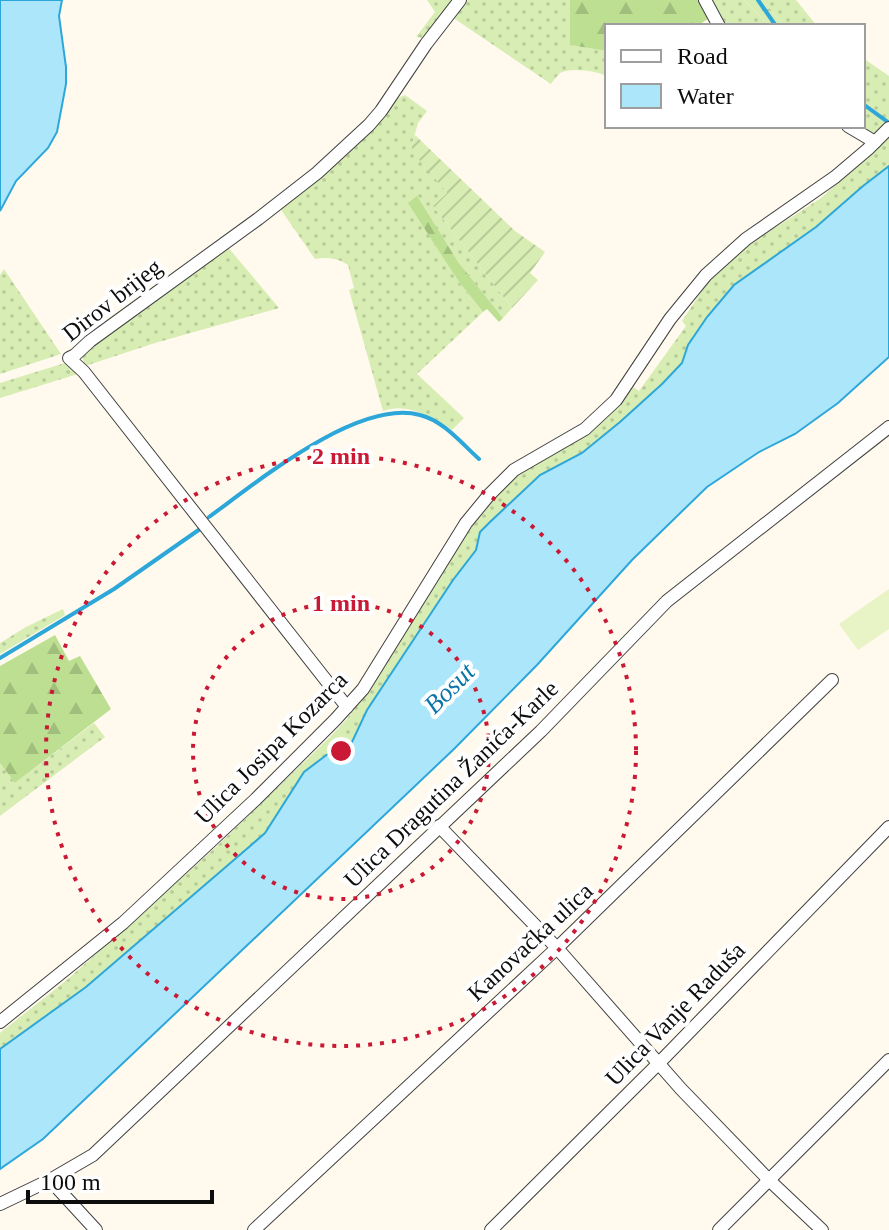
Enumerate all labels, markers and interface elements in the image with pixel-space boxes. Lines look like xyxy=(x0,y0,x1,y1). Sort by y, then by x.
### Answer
legend xyxy=(605,24,865,128)
text: Road xyxy=(677,43,728,69)
text: Water xyxy=(677,83,734,109)
street label: Dirov brijeg xyxy=(58,253,166,347)
text: 2 min xyxy=(312,443,370,469)
text: 1 min xyxy=(312,590,370,616)
water label: Bosut xyxy=(418,657,481,720)
street label: Ulica Josipa Kozarca xyxy=(190,666,353,829)
street label: Ulica Dragutina Žanića-Karle xyxy=(339,675,563,893)
centre of rings xyxy=(327,737,355,765)
street label: Kanovačka ulica xyxy=(462,878,598,1006)
street label: Ulica Vanje Raduša xyxy=(600,937,750,1091)
scale bar xyxy=(28,1154,212,1204)
text: 100 m xyxy=(40,1169,101,1195)

